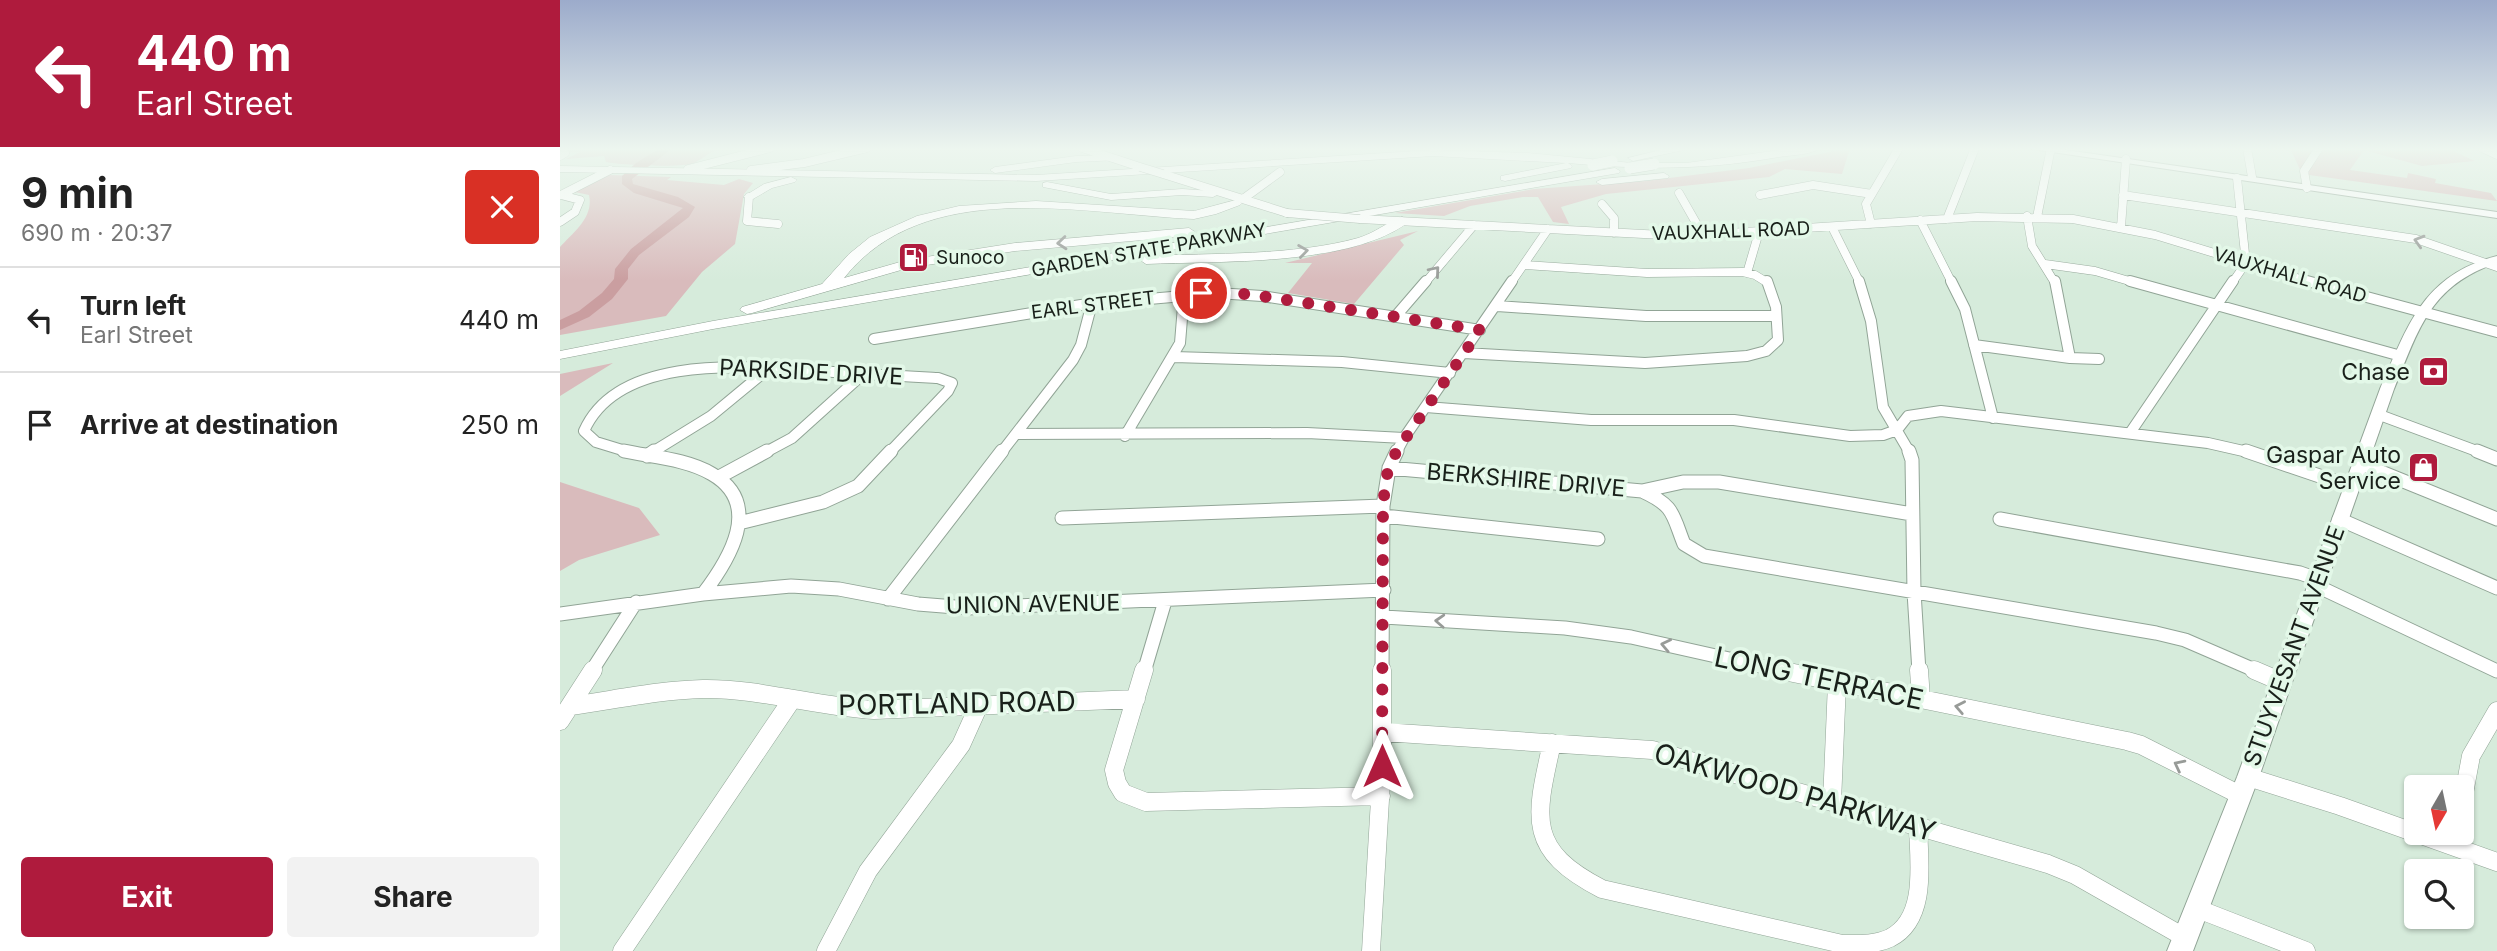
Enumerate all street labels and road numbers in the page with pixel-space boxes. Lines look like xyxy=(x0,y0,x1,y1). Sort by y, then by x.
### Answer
street label: VAUXHALL ROAD xyxy=(1651,217,1811,245)
street label: GARDEN STATE PARKWAY xyxy=(1030,218,1268,282)
street label: VAUXHALL ROAD xyxy=(2211,242,2369,308)
street label: EARL STREET xyxy=(1030,286,1156,324)
street label: PARKSIDE DRIVE xyxy=(718,353,904,391)
street label: BERKSHIRE DRIVE xyxy=(1426,457,1626,503)
street label: STUYVESANT AVENUE xyxy=(2237,522,2351,770)
street label: UNION AVENUE xyxy=(946,588,1120,620)
street label: LONG TERRACE xyxy=(1711,639,1927,717)
street label: PORTLAND ROAD xyxy=(838,684,1076,722)
street label: OAKWOOD PARKWAY xyxy=(1650,736,1940,848)

